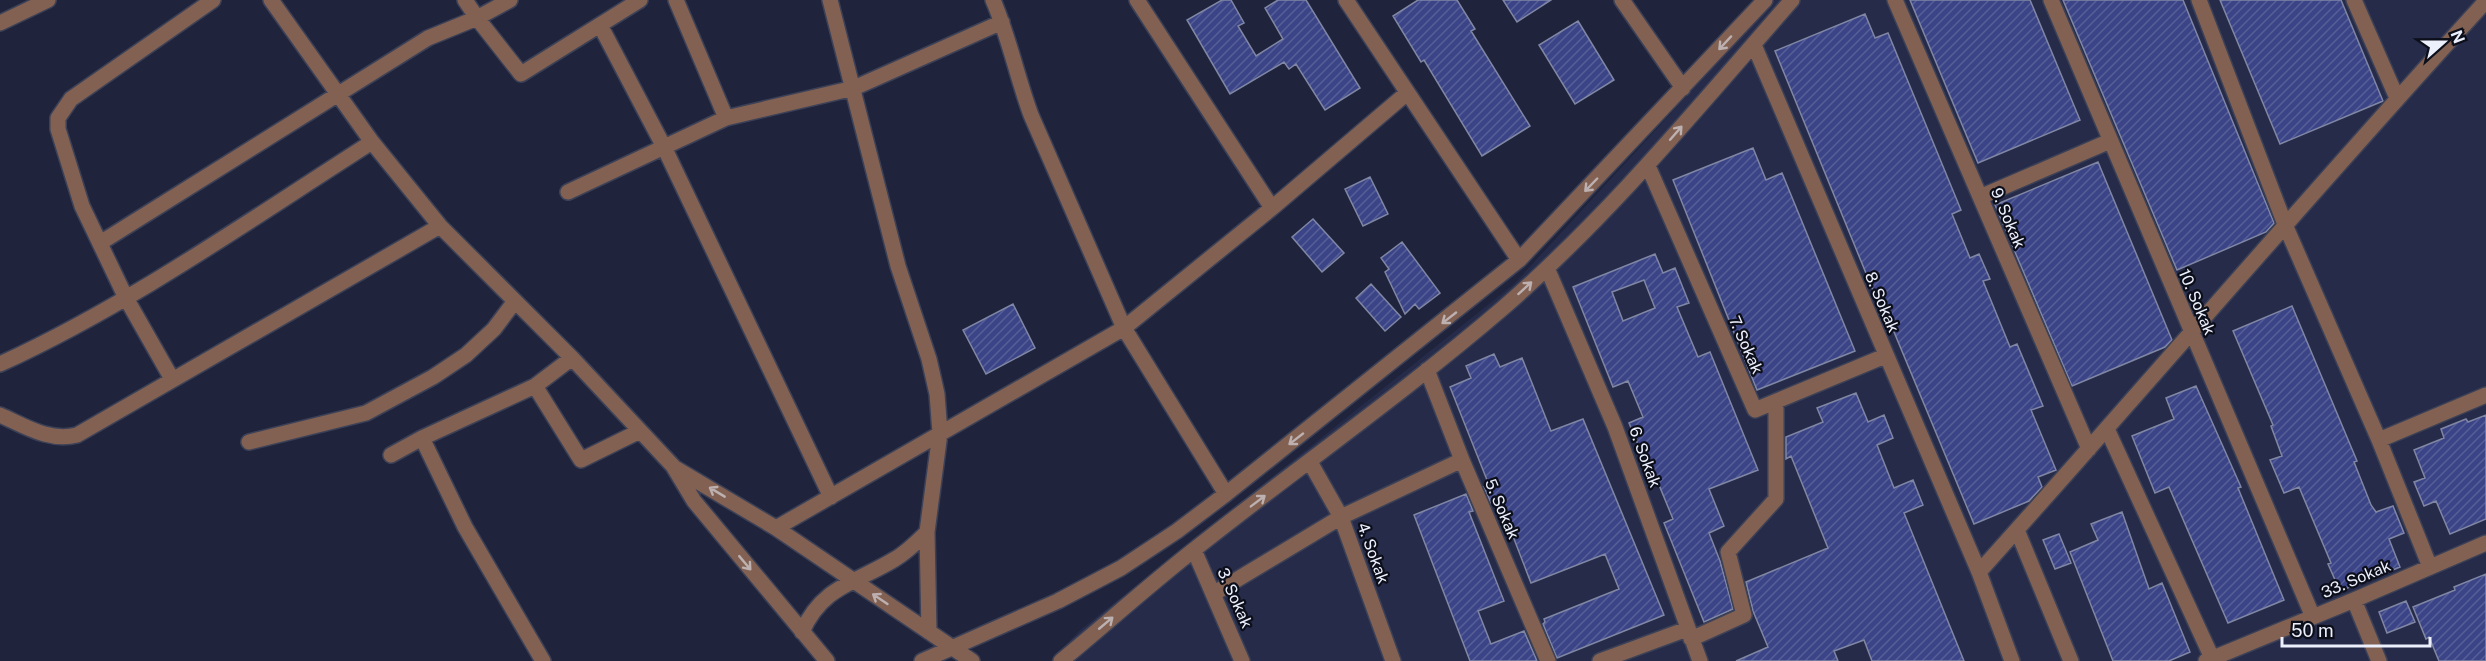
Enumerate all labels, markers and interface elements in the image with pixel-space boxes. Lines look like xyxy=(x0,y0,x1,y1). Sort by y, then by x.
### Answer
north arrow xyxy=(2414,12,2474,72)
text: N xyxy=(2446,28,2469,46)
one-way arrow xyxy=(1718,35,1732,50)
one-way arrow xyxy=(1669,126,1683,141)
one-way arrow xyxy=(1584,177,1598,192)
street label: 9. Sokak xyxy=(1987,185,2029,251)
street label: 10. Sokak xyxy=(2175,266,2219,338)
street label: 8. Sokak xyxy=(1861,269,1903,335)
one-way arrow xyxy=(1517,281,1532,295)
one-way arrow xyxy=(1441,311,1457,324)
street label: 7. Sokak xyxy=(1725,313,1767,377)
street label: 6. Sokak xyxy=(1625,424,1665,490)
one-way arrow xyxy=(1288,432,1304,445)
street label: 5. Sokak xyxy=(1481,476,1523,542)
one-way arrow xyxy=(709,486,726,498)
one-way arrow xyxy=(1250,495,1266,508)
street label: 4. Sokak xyxy=(1353,520,1393,586)
one-way arrow xyxy=(738,555,752,570)
street label: 33. Sokak xyxy=(2318,556,2394,602)
street label: 3. Sokak xyxy=(1213,565,1257,631)
one-way arrow xyxy=(873,593,889,605)
scale bar xyxy=(2282,610,2430,648)
one-way arrow xyxy=(1098,617,1114,630)
text: 50 m xyxy=(2291,620,2334,641)

